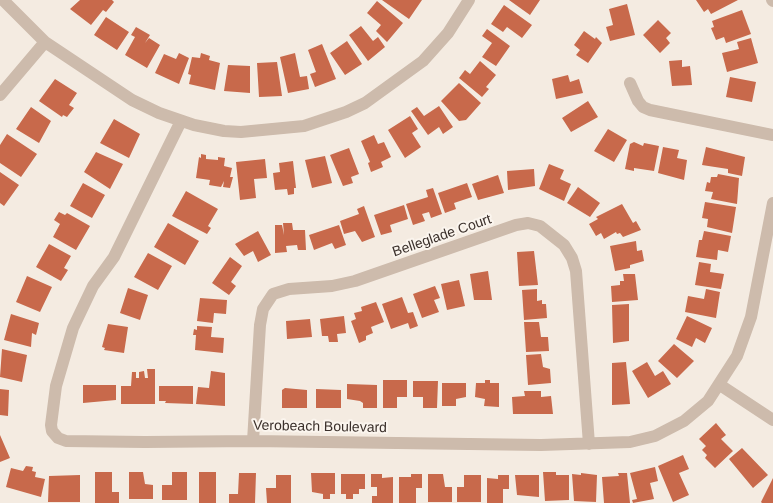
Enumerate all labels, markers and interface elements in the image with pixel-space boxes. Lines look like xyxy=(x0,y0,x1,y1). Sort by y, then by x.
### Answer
street label: Belleglade Court xyxy=(390,211,494,261)
street label: Verobeach Boulevard xyxy=(253,417,387,437)

